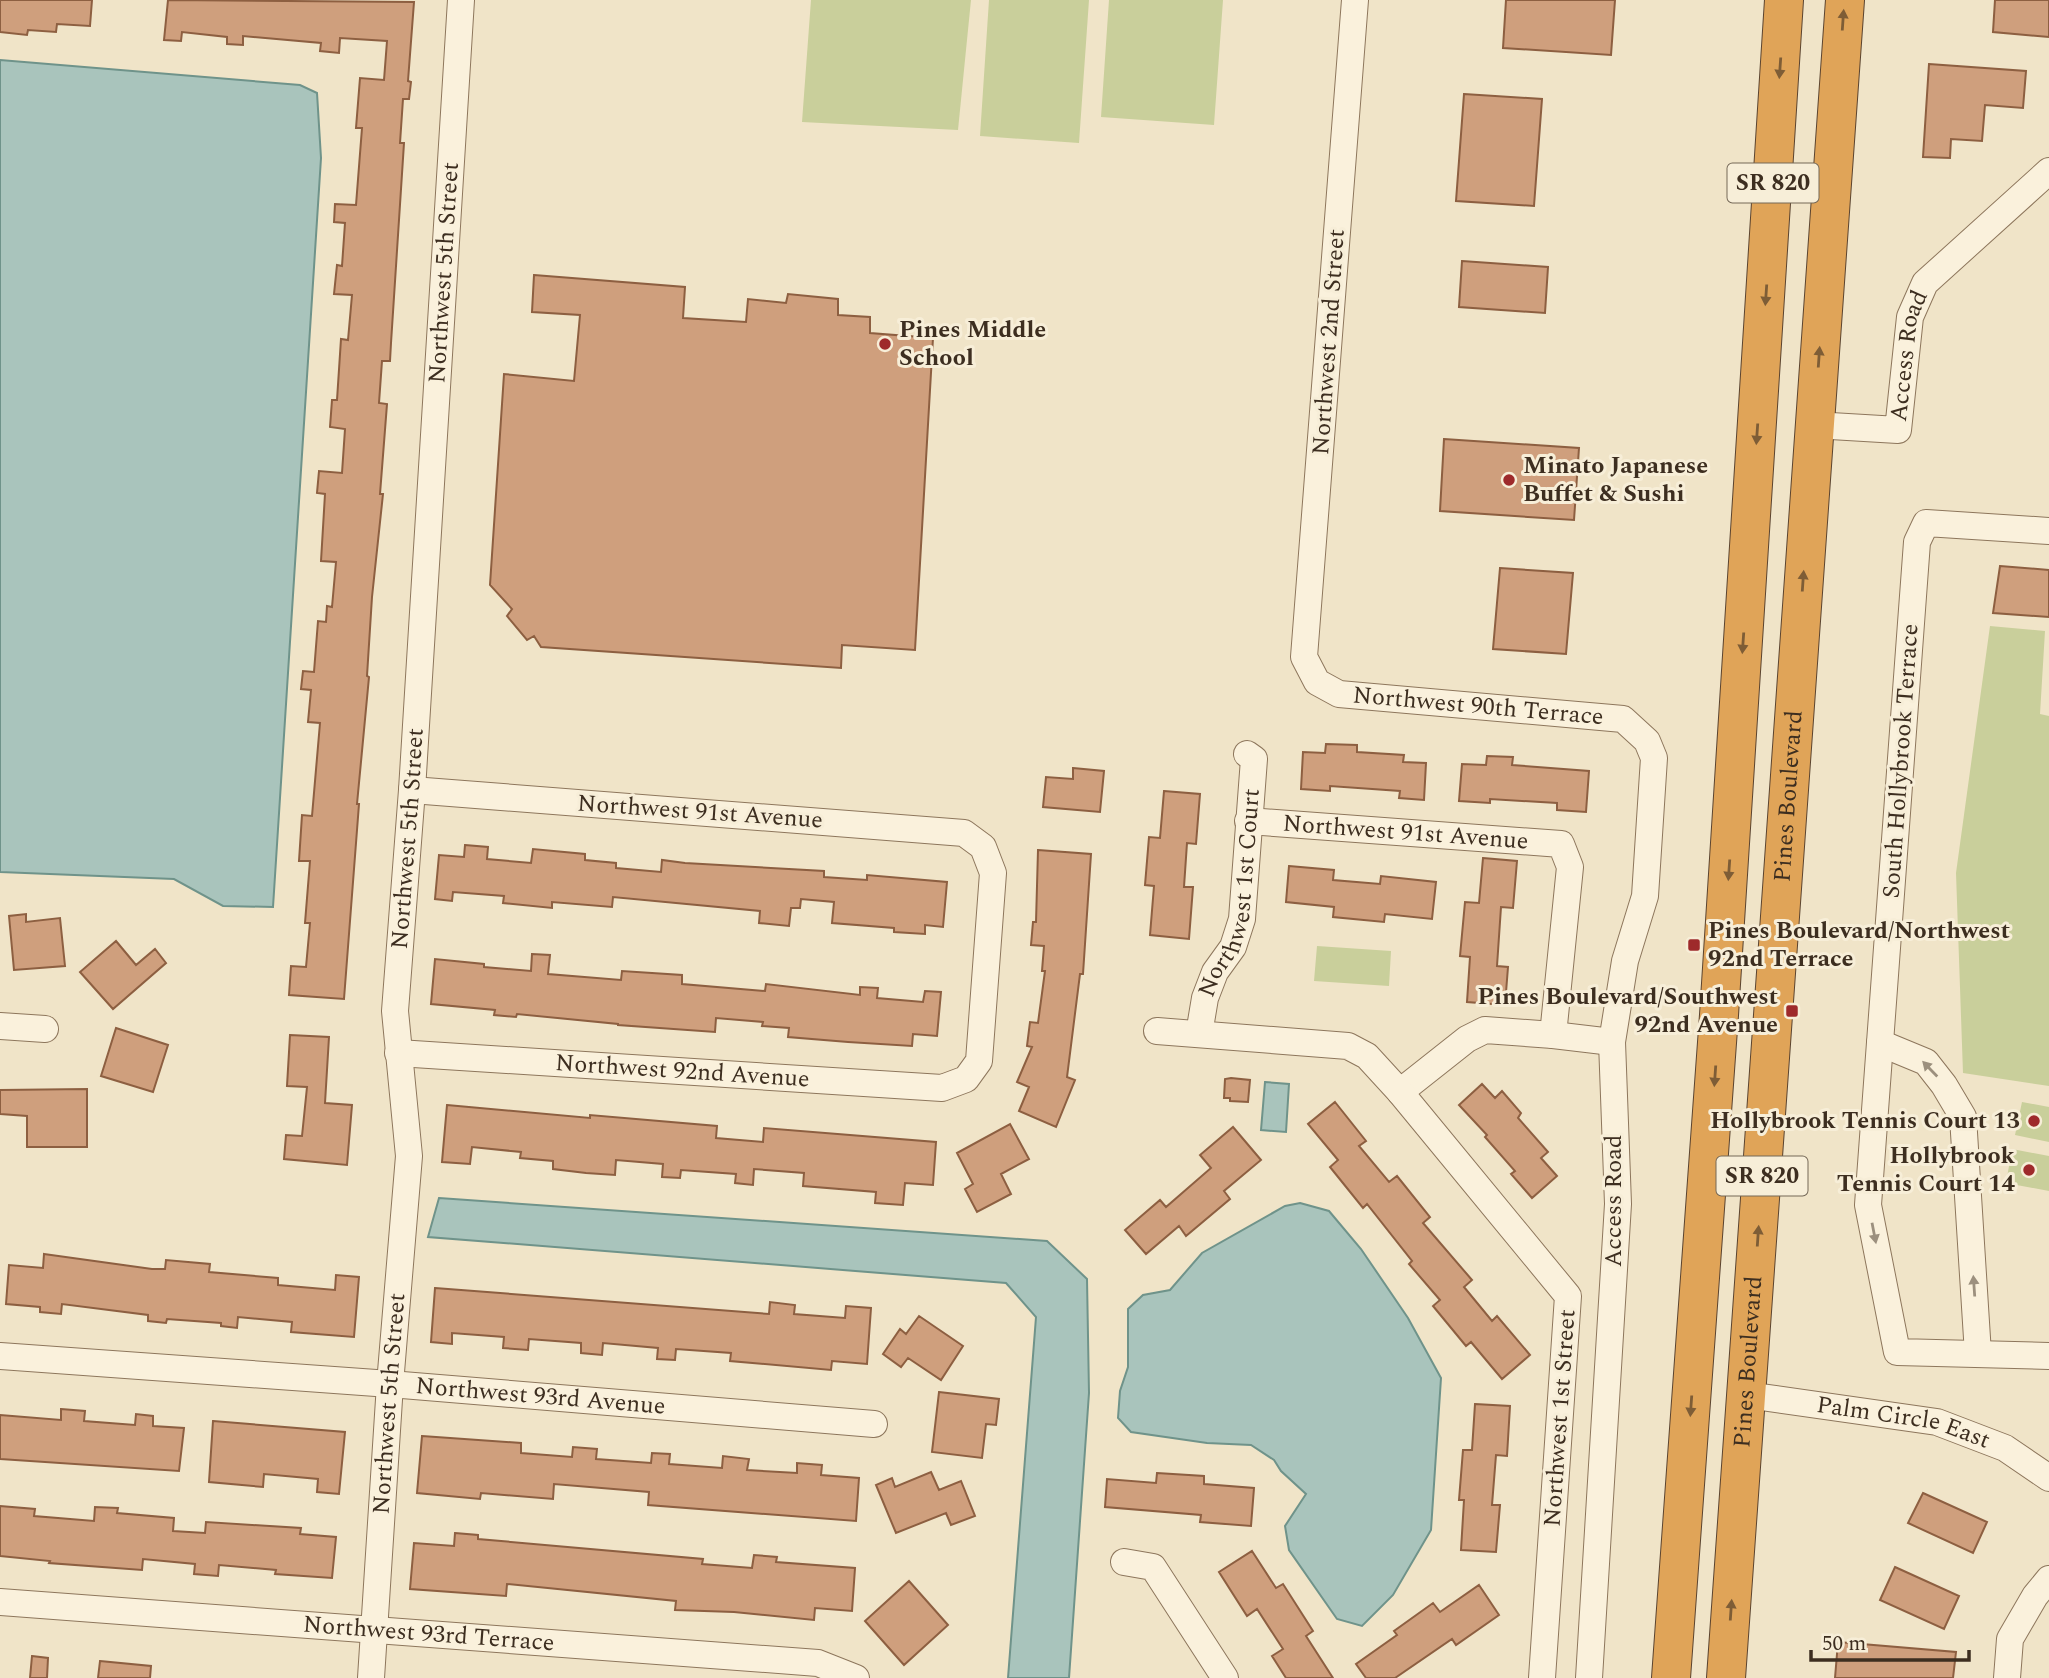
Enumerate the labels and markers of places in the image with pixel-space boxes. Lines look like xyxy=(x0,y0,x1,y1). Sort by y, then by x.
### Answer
place label: Pines Middle School xyxy=(899,312,1046,376)
marker: Pines Middle School xyxy=(877,336,893,352)
place label: Minato Japanese Buffet & Sushi xyxy=(1523,448,1708,512)
marker: Minato Japanese Buffet & Sushi xyxy=(1501,472,1517,488)
place label: Pines Boulevard/Northwest 92nd Terrace xyxy=(1708,913,2010,977)
marker: Pines Boulevard/Northwest 92nd Terrace xyxy=(1686,937,1702,953)
place label: Pines Boulevard/Southwest 92nd Avenue xyxy=(1478,979,1778,1043)
marker: Pines Boulevard/Southwest 92nd Avenue xyxy=(1784,1003,1800,1019)
place label: Hollybrook Tennis Court 13 xyxy=(1710,1103,2020,1139)
marker: Hollybrook Tennis Court 13 xyxy=(2026,1113,2042,1129)
place label: Hollybrook Tennis Court 14 xyxy=(1837,1138,2016,1202)
marker: Hollybrook Tennis Court 14 xyxy=(2021,1162,2037,1178)

